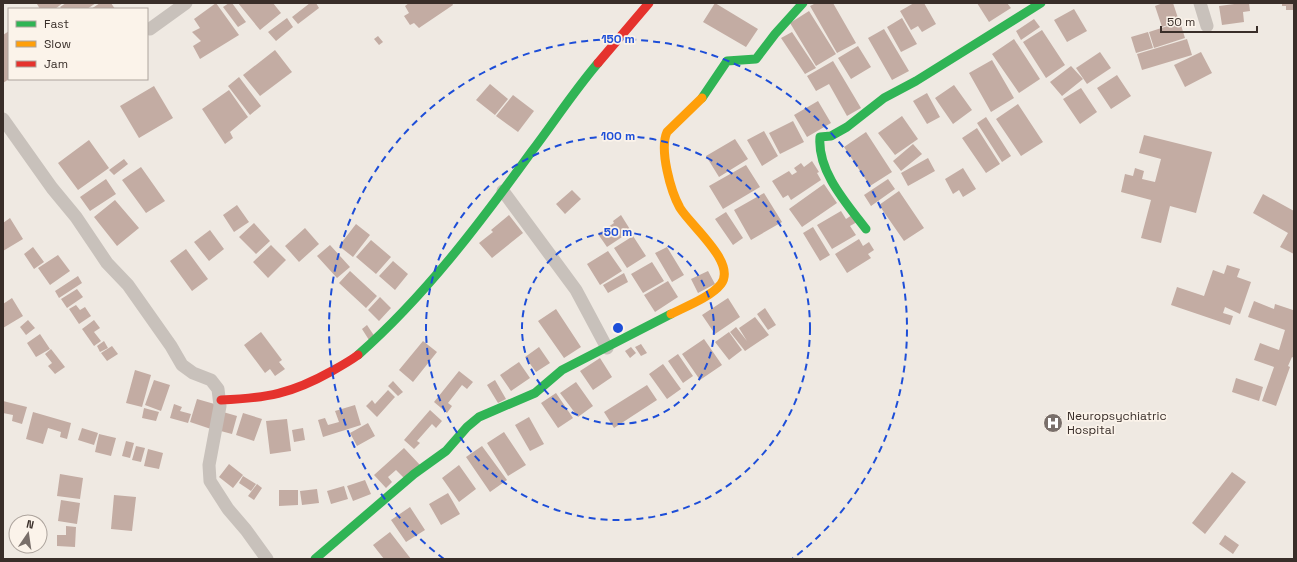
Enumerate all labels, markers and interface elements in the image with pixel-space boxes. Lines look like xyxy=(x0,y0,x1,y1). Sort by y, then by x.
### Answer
legend xyxy=(8,8,148,80)
scale bar xyxy=(1161,8,1257,34)
text: 50 m xyxy=(1167,14,1195,30)
text: Fast xyxy=(44,16,69,32)
text: 150 m xyxy=(601,31,635,47)
text: Slow xyxy=(44,36,71,52)
text: Jam xyxy=(44,56,68,72)
text: 100 m xyxy=(601,128,635,144)
text: 50 m xyxy=(604,224,632,240)
centre of rings xyxy=(611,321,625,335)
place label: Neuropsychiatric Hospital xyxy=(1067,408,1167,438)
hospital icon: Neuropsychiatric Hospital xyxy=(1042,412,1064,434)
north arrow xyxy=(8,514,48,554)
text: N xyxy=(25,517,35,532)

